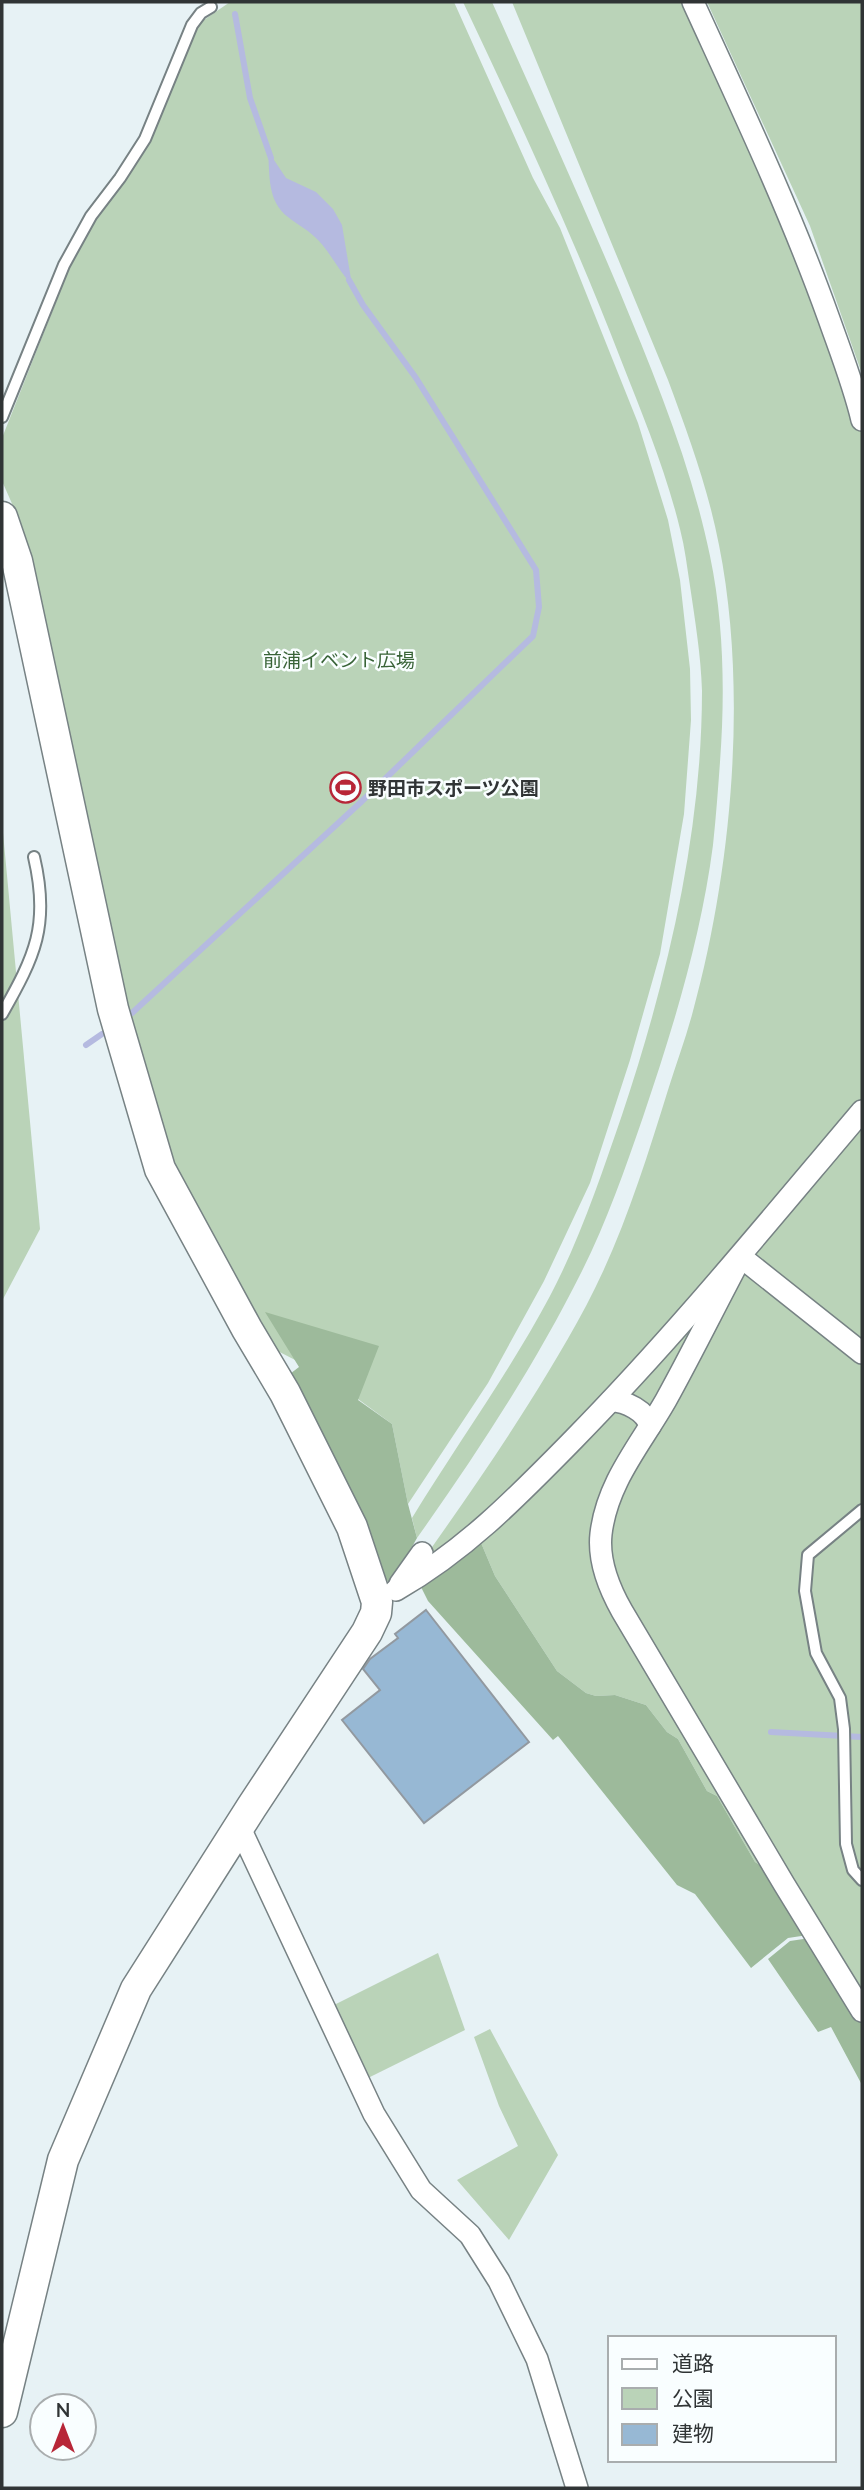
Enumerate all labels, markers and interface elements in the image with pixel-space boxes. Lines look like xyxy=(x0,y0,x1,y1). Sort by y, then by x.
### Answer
park label: 前浦イベント広場 xyxy=(263,648,415,671)
sports icon: 野田市スポーツ公園 xyxy=(328,770,362,804)
place label: 野田市スポーツ公園 xyxy=(368,776,539,799)
legend xyxy=(608,2336,836,2462)
text: 道路 xyxy=(672,2350,714,2375)
text: 公園 xyxy=(672,2385,714,2410)
north arrow xyxy=(28,2392,98,2462)
text: N xyxy=(56,2398,70,2421)
text: 建物 xyxy=(672,2420,714,2445)

